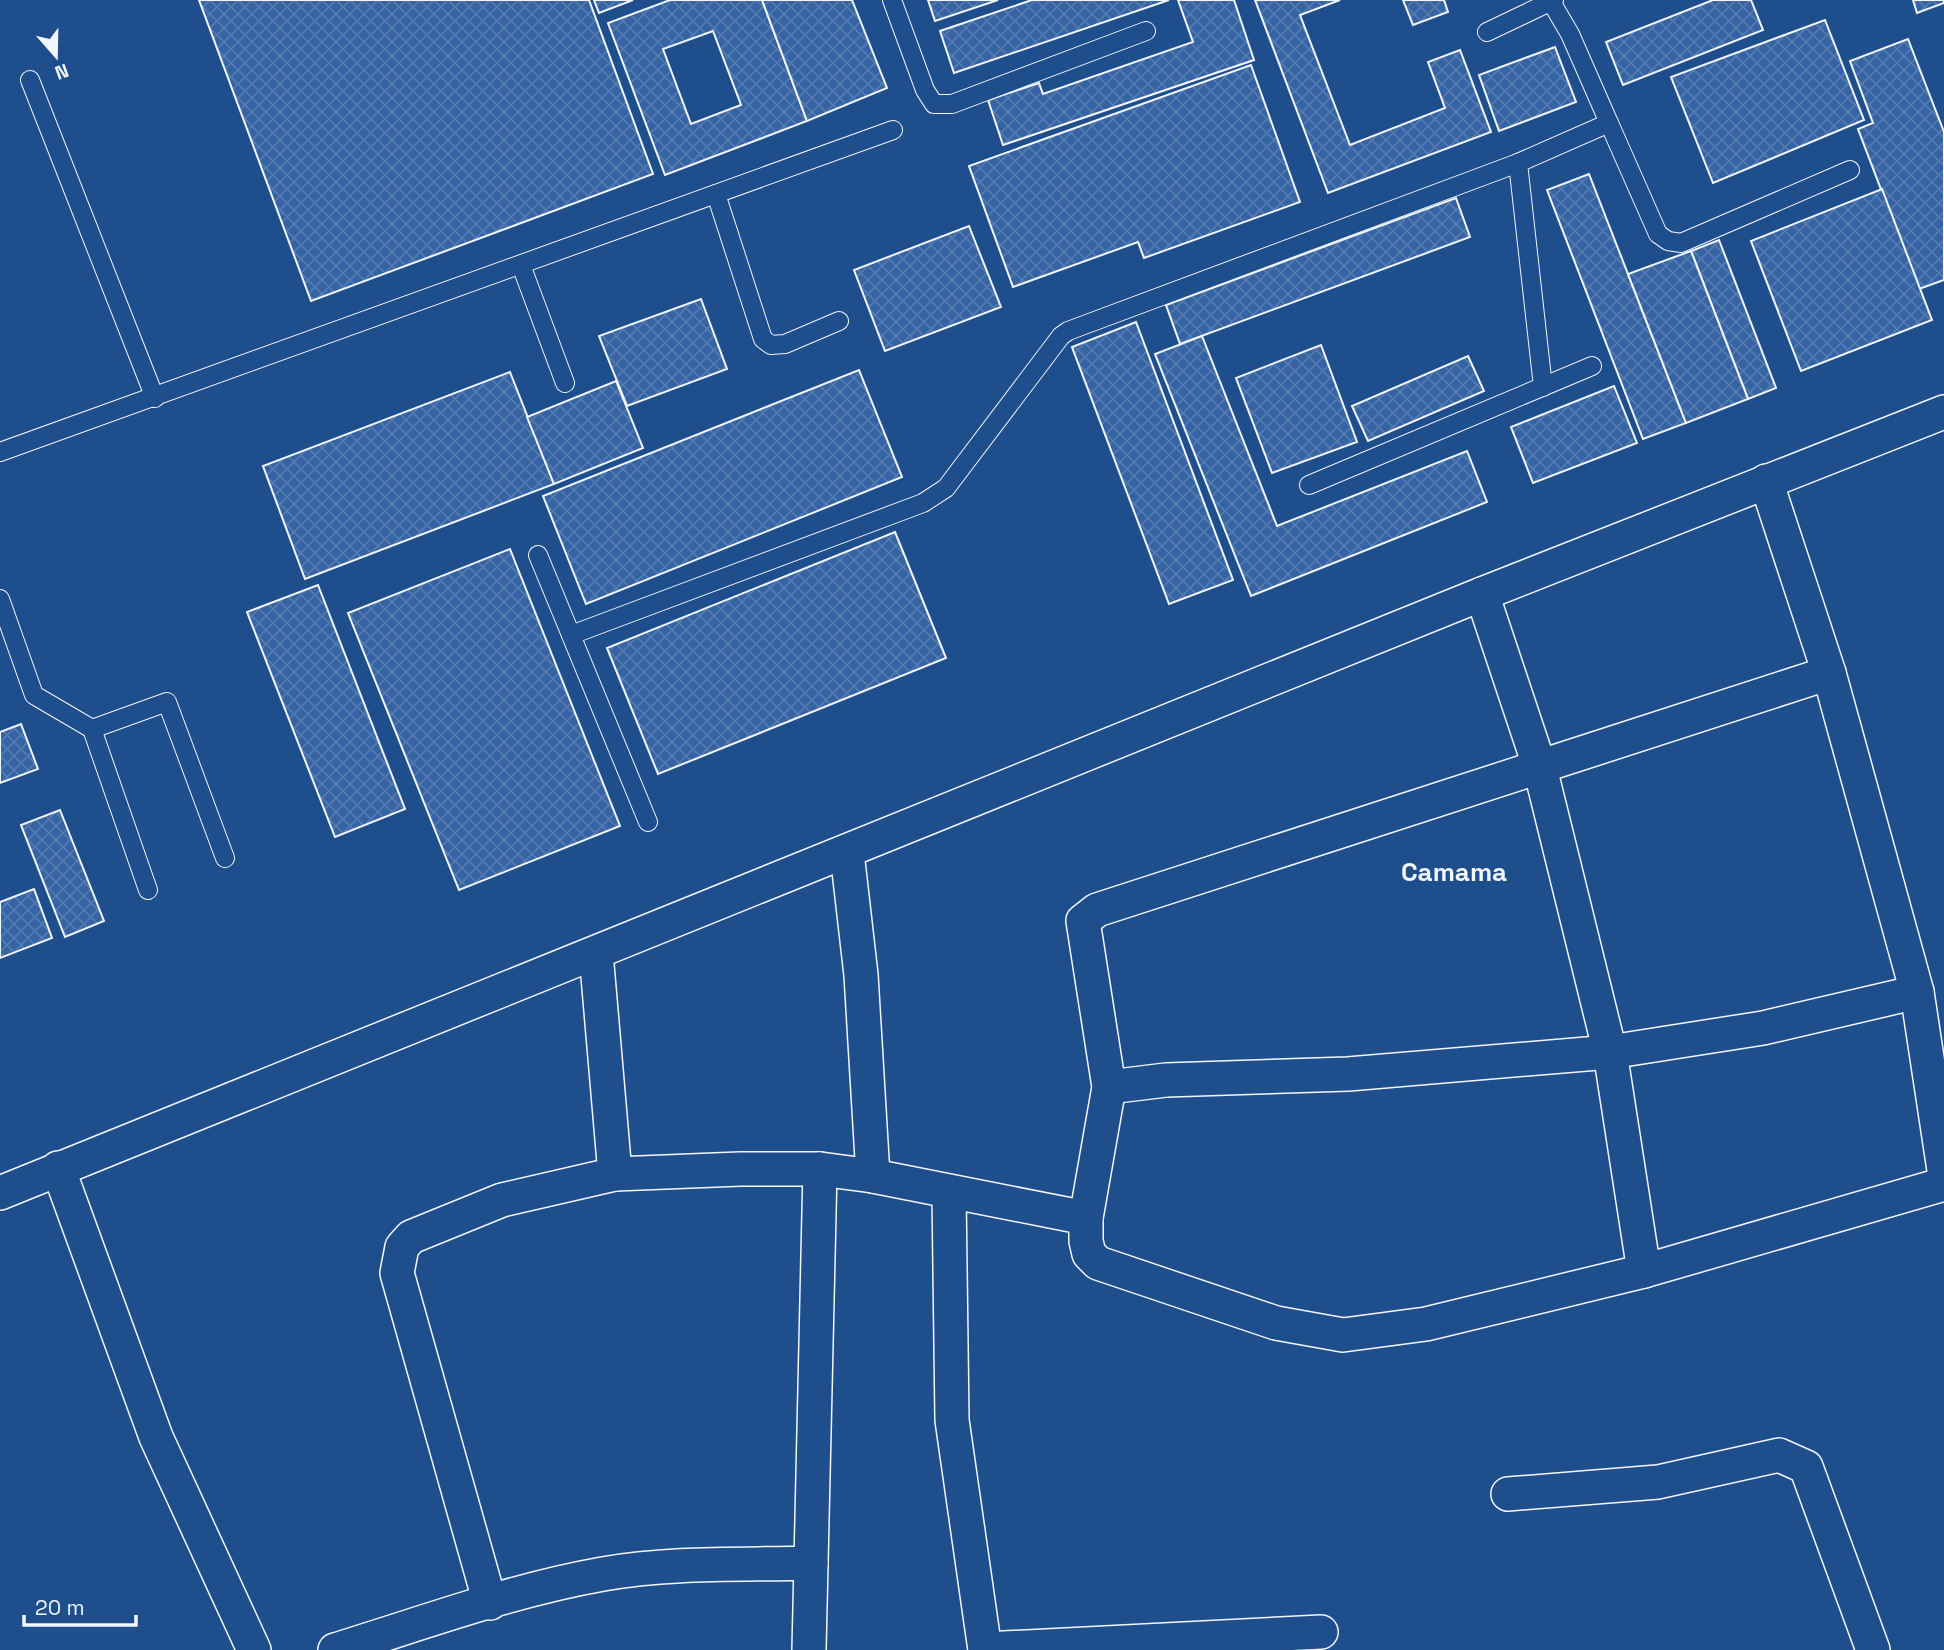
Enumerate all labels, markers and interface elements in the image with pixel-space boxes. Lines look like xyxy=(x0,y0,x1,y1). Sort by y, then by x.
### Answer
north arrow xyxy=(21,21,91,91)
text: N xyxy=(51,58,72,85)
district label: Camama xyxy=(1401,855,1507,889)
scale bar xyxy=(24,1584,136,1628)
text: 20 m xyxy=(35,1594,85,1621)

